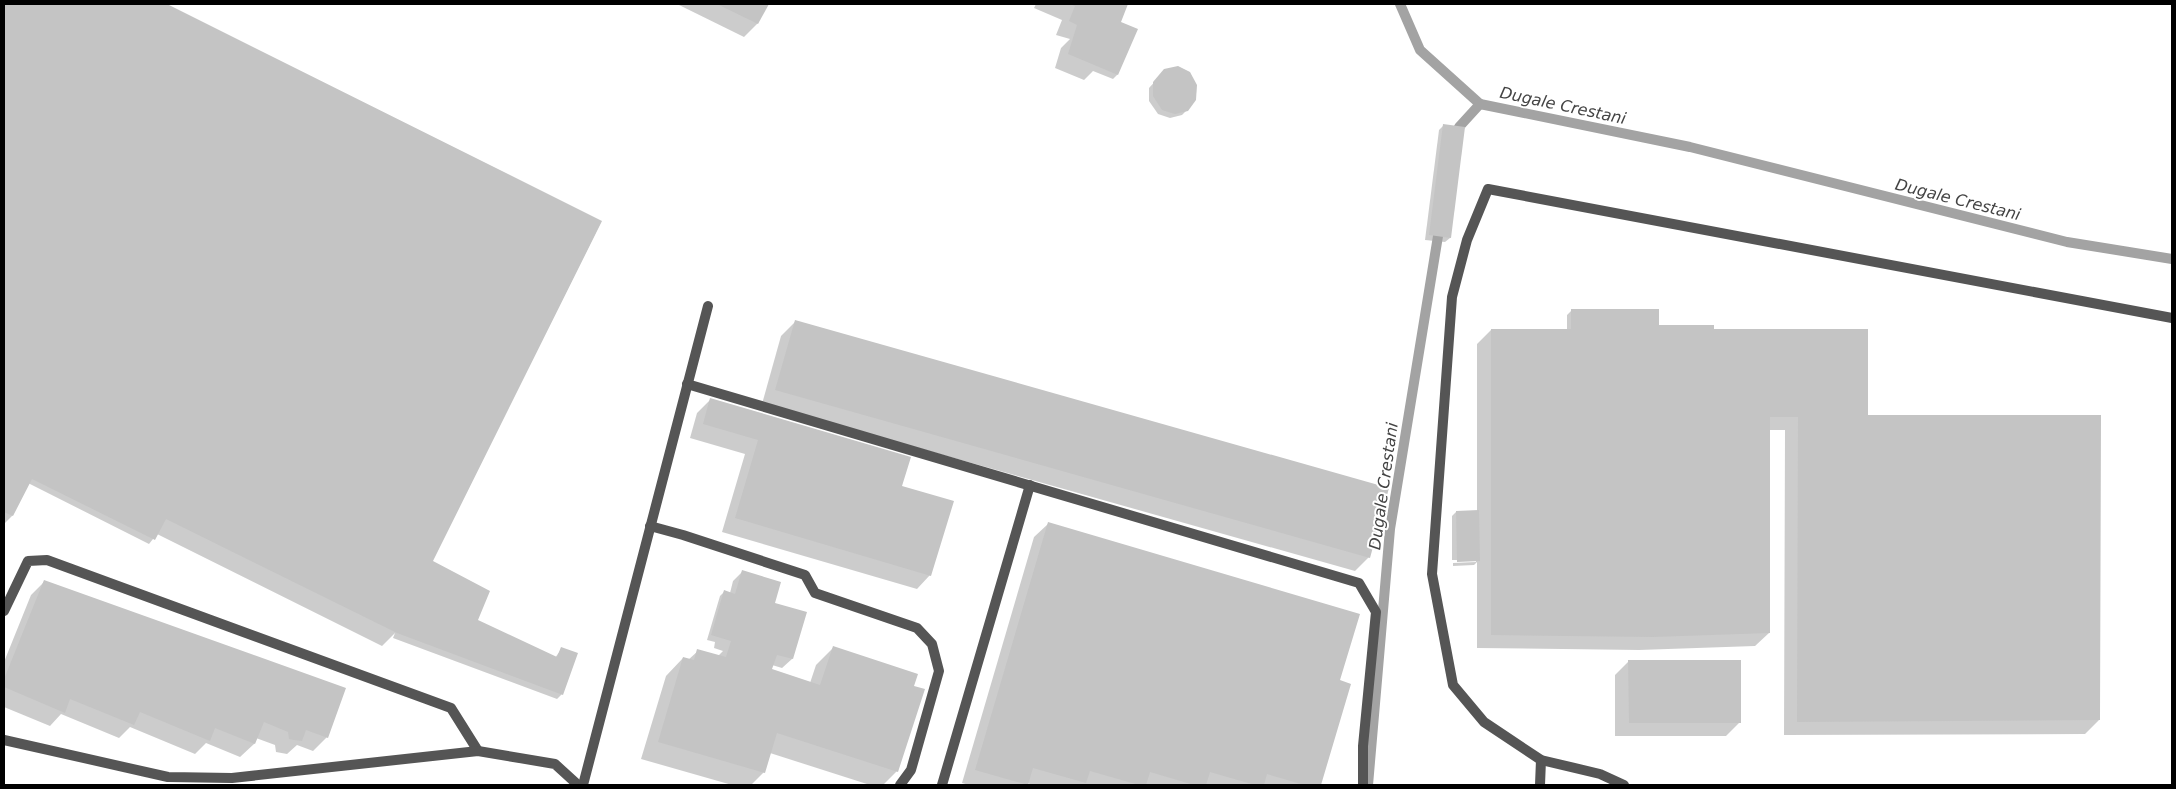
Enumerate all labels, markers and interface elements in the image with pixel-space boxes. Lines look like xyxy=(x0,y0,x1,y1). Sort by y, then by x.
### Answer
water label: Dugale Crestani xyxy=(1498,83,1628,128)
water label: Dugale Crestani xyxy=(1893,175,2023,224)
water label: Dugale Crestani xyxy=(1365,421,1402,551)

